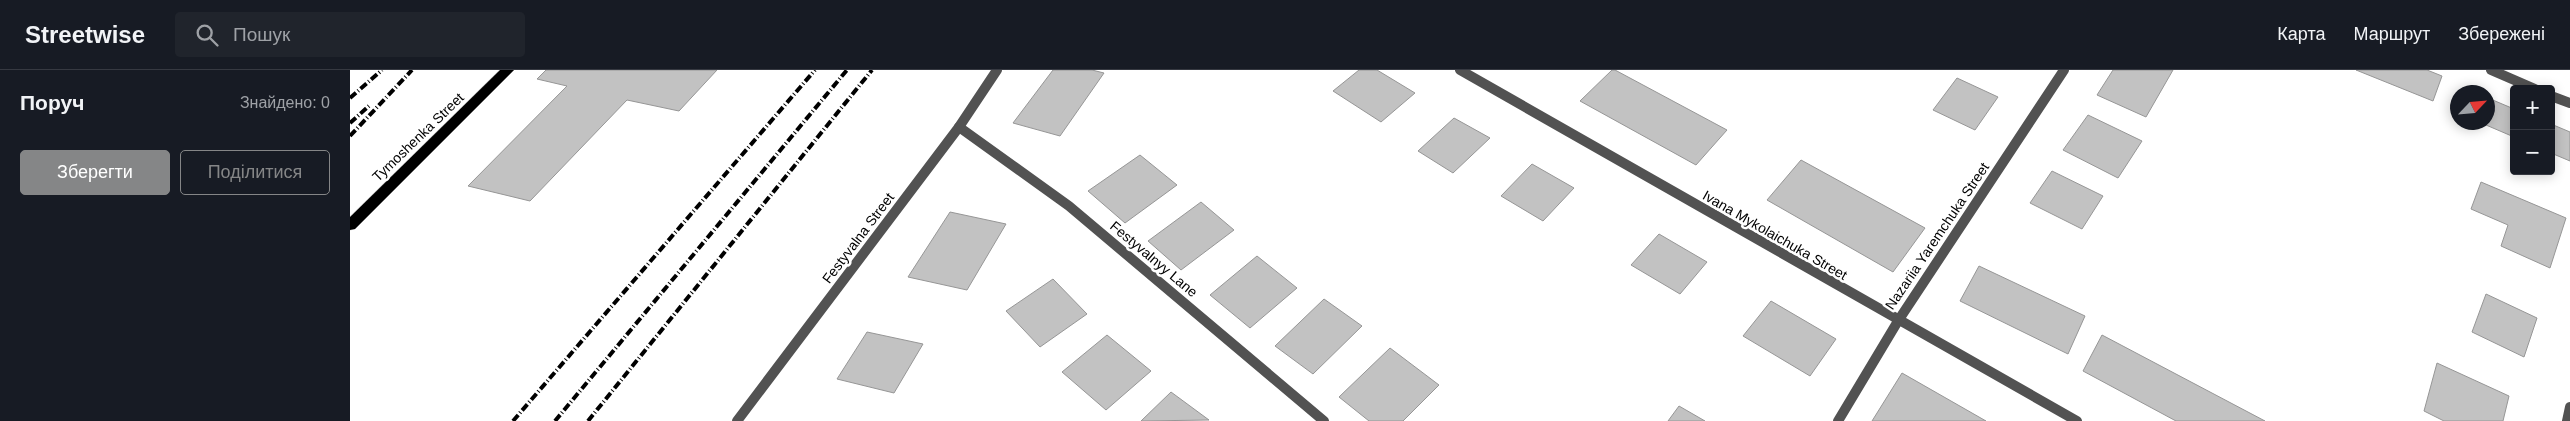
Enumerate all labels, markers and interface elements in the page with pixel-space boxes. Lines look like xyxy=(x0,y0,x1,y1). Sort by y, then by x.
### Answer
search box xyxy=(175,12,525,57)
text: Streetwise xyxy=(25,21,145,48)
icon: search xyxy=(193,21,221,49)
text: Пошук xyxy=(233,24,290,45)
text: Карта xyxy=(2277,24,2325,44)
text: Маршрут xyxy=(2353,24,2430,44)
text: Збережені xyxy=(2458,24,2545,44)
north arrow xyxy=(2450,85,2495,130)
map controls xyxy=(2510,85,2555,175)
button: + xyxy=(2510,85,2555,130)
street label: Tymoshenka Street xyxy=(369,89,467,185)
text: Поруч xyxy=(20,91,84,114)
text: Знайдено: 0 xyxy=(240,94,330,111)
button: − xyxy=(2510,130,2555,175)
button: Зберегти xyxy=(20,150,170,195)
button: Поділитися xyxy=(180,150,330,195)
street label: Nazariia Yaremchuka Street xyxy=(1882,159,1992,313)
street label: Ivana Mykolaichuka Street xyxy=(1700,187,1850,283)
street label: Festyvalna Street xyxy=(819,190,897,286)
street label: Festyvalnyy Lane xyxy=(1107,218,1201,300)

